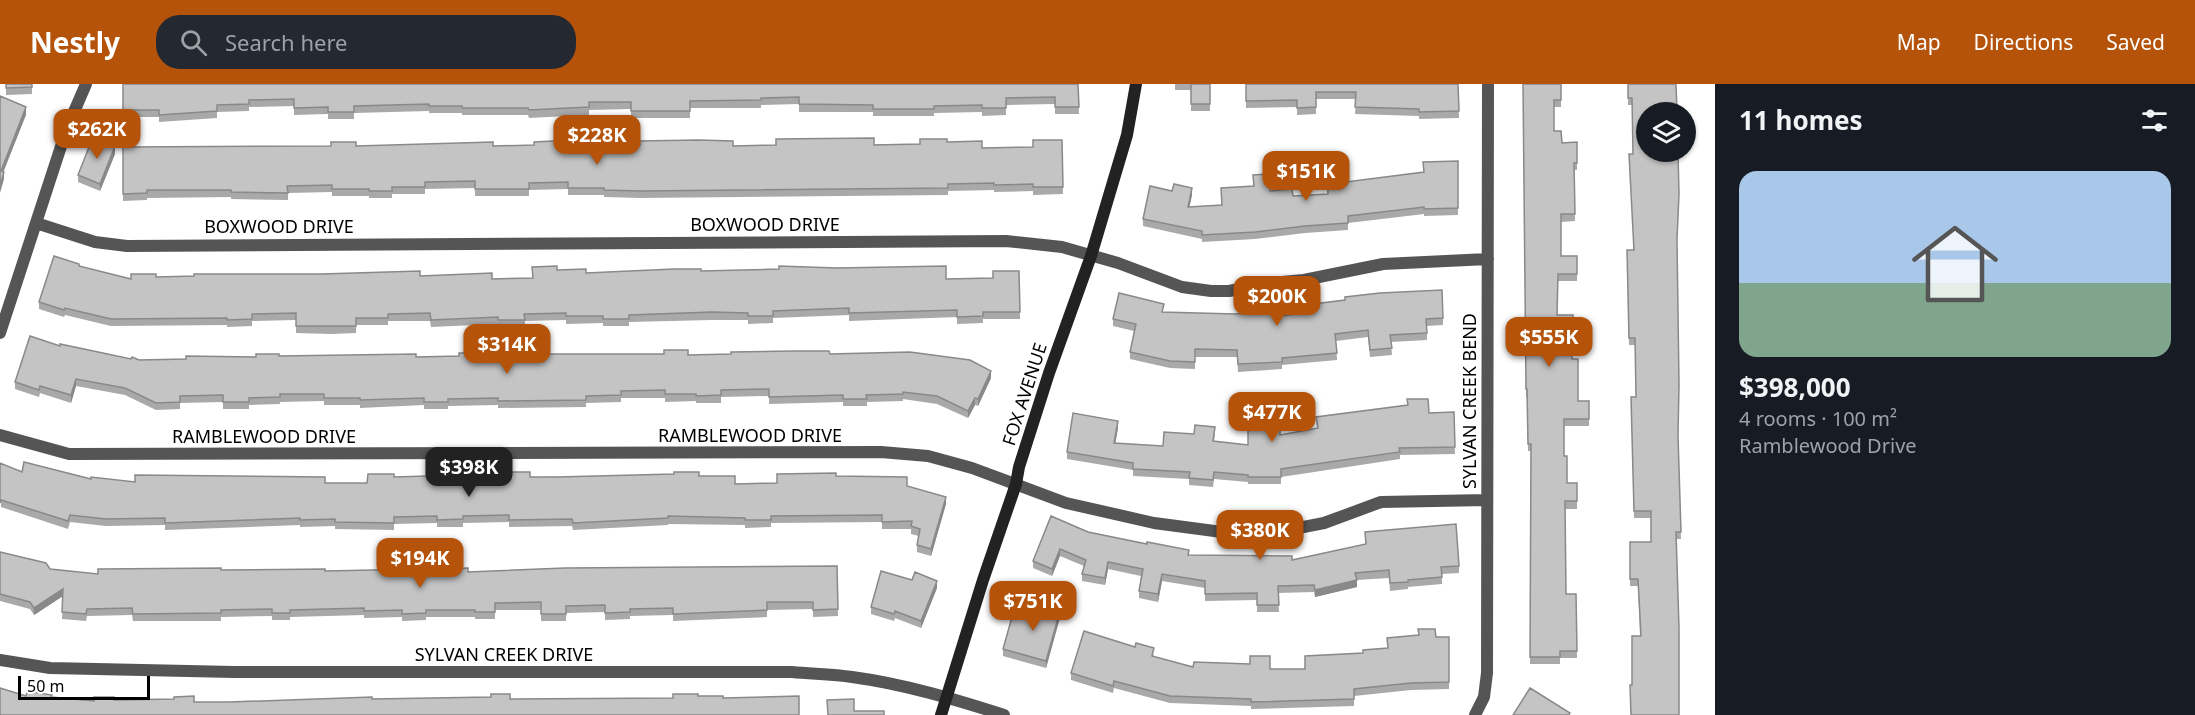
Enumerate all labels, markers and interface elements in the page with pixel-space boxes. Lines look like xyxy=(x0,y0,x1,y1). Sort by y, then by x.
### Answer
search box xyxy=(156,15,576,69)
text: Nestly xyxy=(30,23,120,61)
icon: search xyxy=(177,26,210,59)
text: Search here xyxy=(225,27,347,57)
text: Map xyxy=(1897,28,1941,56)
text: Directions xyxy=(1974,28,2073,56)
text: Saved xyxy=(2106,28,2165,56)
map controls xyxy=(1636,102,1696,162)
button: layers xyxy=(1636,102,1696,162)
text: 11 homes xyxy=(1739,102,1863,138)
icon: filters xyxy=(2138,104,2171,137)
pin: $262K xyxy=(55,109,139,160)
text: $262K xyxy=(67,115,127,142)
pin: $228K xyxy=(555,115,639,166)
text: $228K xyxy=(567,121,627,148)
pin: $151K xyxy=(1264,151,1348,202)
text: $151K xyxy=(1276,157,1336,184)
icon: home xyxy=(1901,210,2009,318)
street label: BOXWOOD DRIVE xyxy=(690,212,840,236)
street label: BOXWOOD DRIVE xyxy=(204,214,354,238)
pin: $200K xyxy=(1235,276,1319,327)
text: $200K xyxy=(1247,282,1307,309)
street label: SYLVAN CREEK BEND xyxy=(1457,313,1481,489)
pin: $555K xyxy=(1507,317,1591,368)
text: $555K xyxy=(1519,323,1579,350)
pin: $314K xyxy=(465,324,549,375)
text: $314K xyxy=(477,330,537,357)
street label: FOX AVENUE xyxy=(996,340,1052,448)
text: $398,000 xyxy=(1739,369,1851,405)
pin: $477K xyxy=(1230,392,1314,443)
text: $477K xyxy=(1242,398,1302,425)
text: 4 rooms · 100 m² xyxy=(1739,405,1897,432)
street label: RAMBLEWOOD DRIVE xyxy=(658,423,842,447)
street label: RAMBLEWOOD DRIVE xyxy=(172,424,356,448)
text: Ramblewood Drive xyxy=(1739,432,1917,459)
pin: $398K xyxy=(427,447,511,498)
text: $398K xyxy=(439,453,499,480)
pin: $380K xyxy=(1218,510,1302,561)
text: $380K xyxy=(1230,516,1290,543)
pin: $194K xyxy=(378,538,462,589)
text: $194K xyxy=(390,544,450,571)
pin: $751K xyxy=(991,581,1075,632)
text: $751K xyxy=(1003,587,1063,614)
street label: SYLVAN CREEK DRIVE xyxy=(415,642,593,666)
scale bar xyxy=(18,673,150,700)
text: 50 m xyxy=(27,675,64,697)

